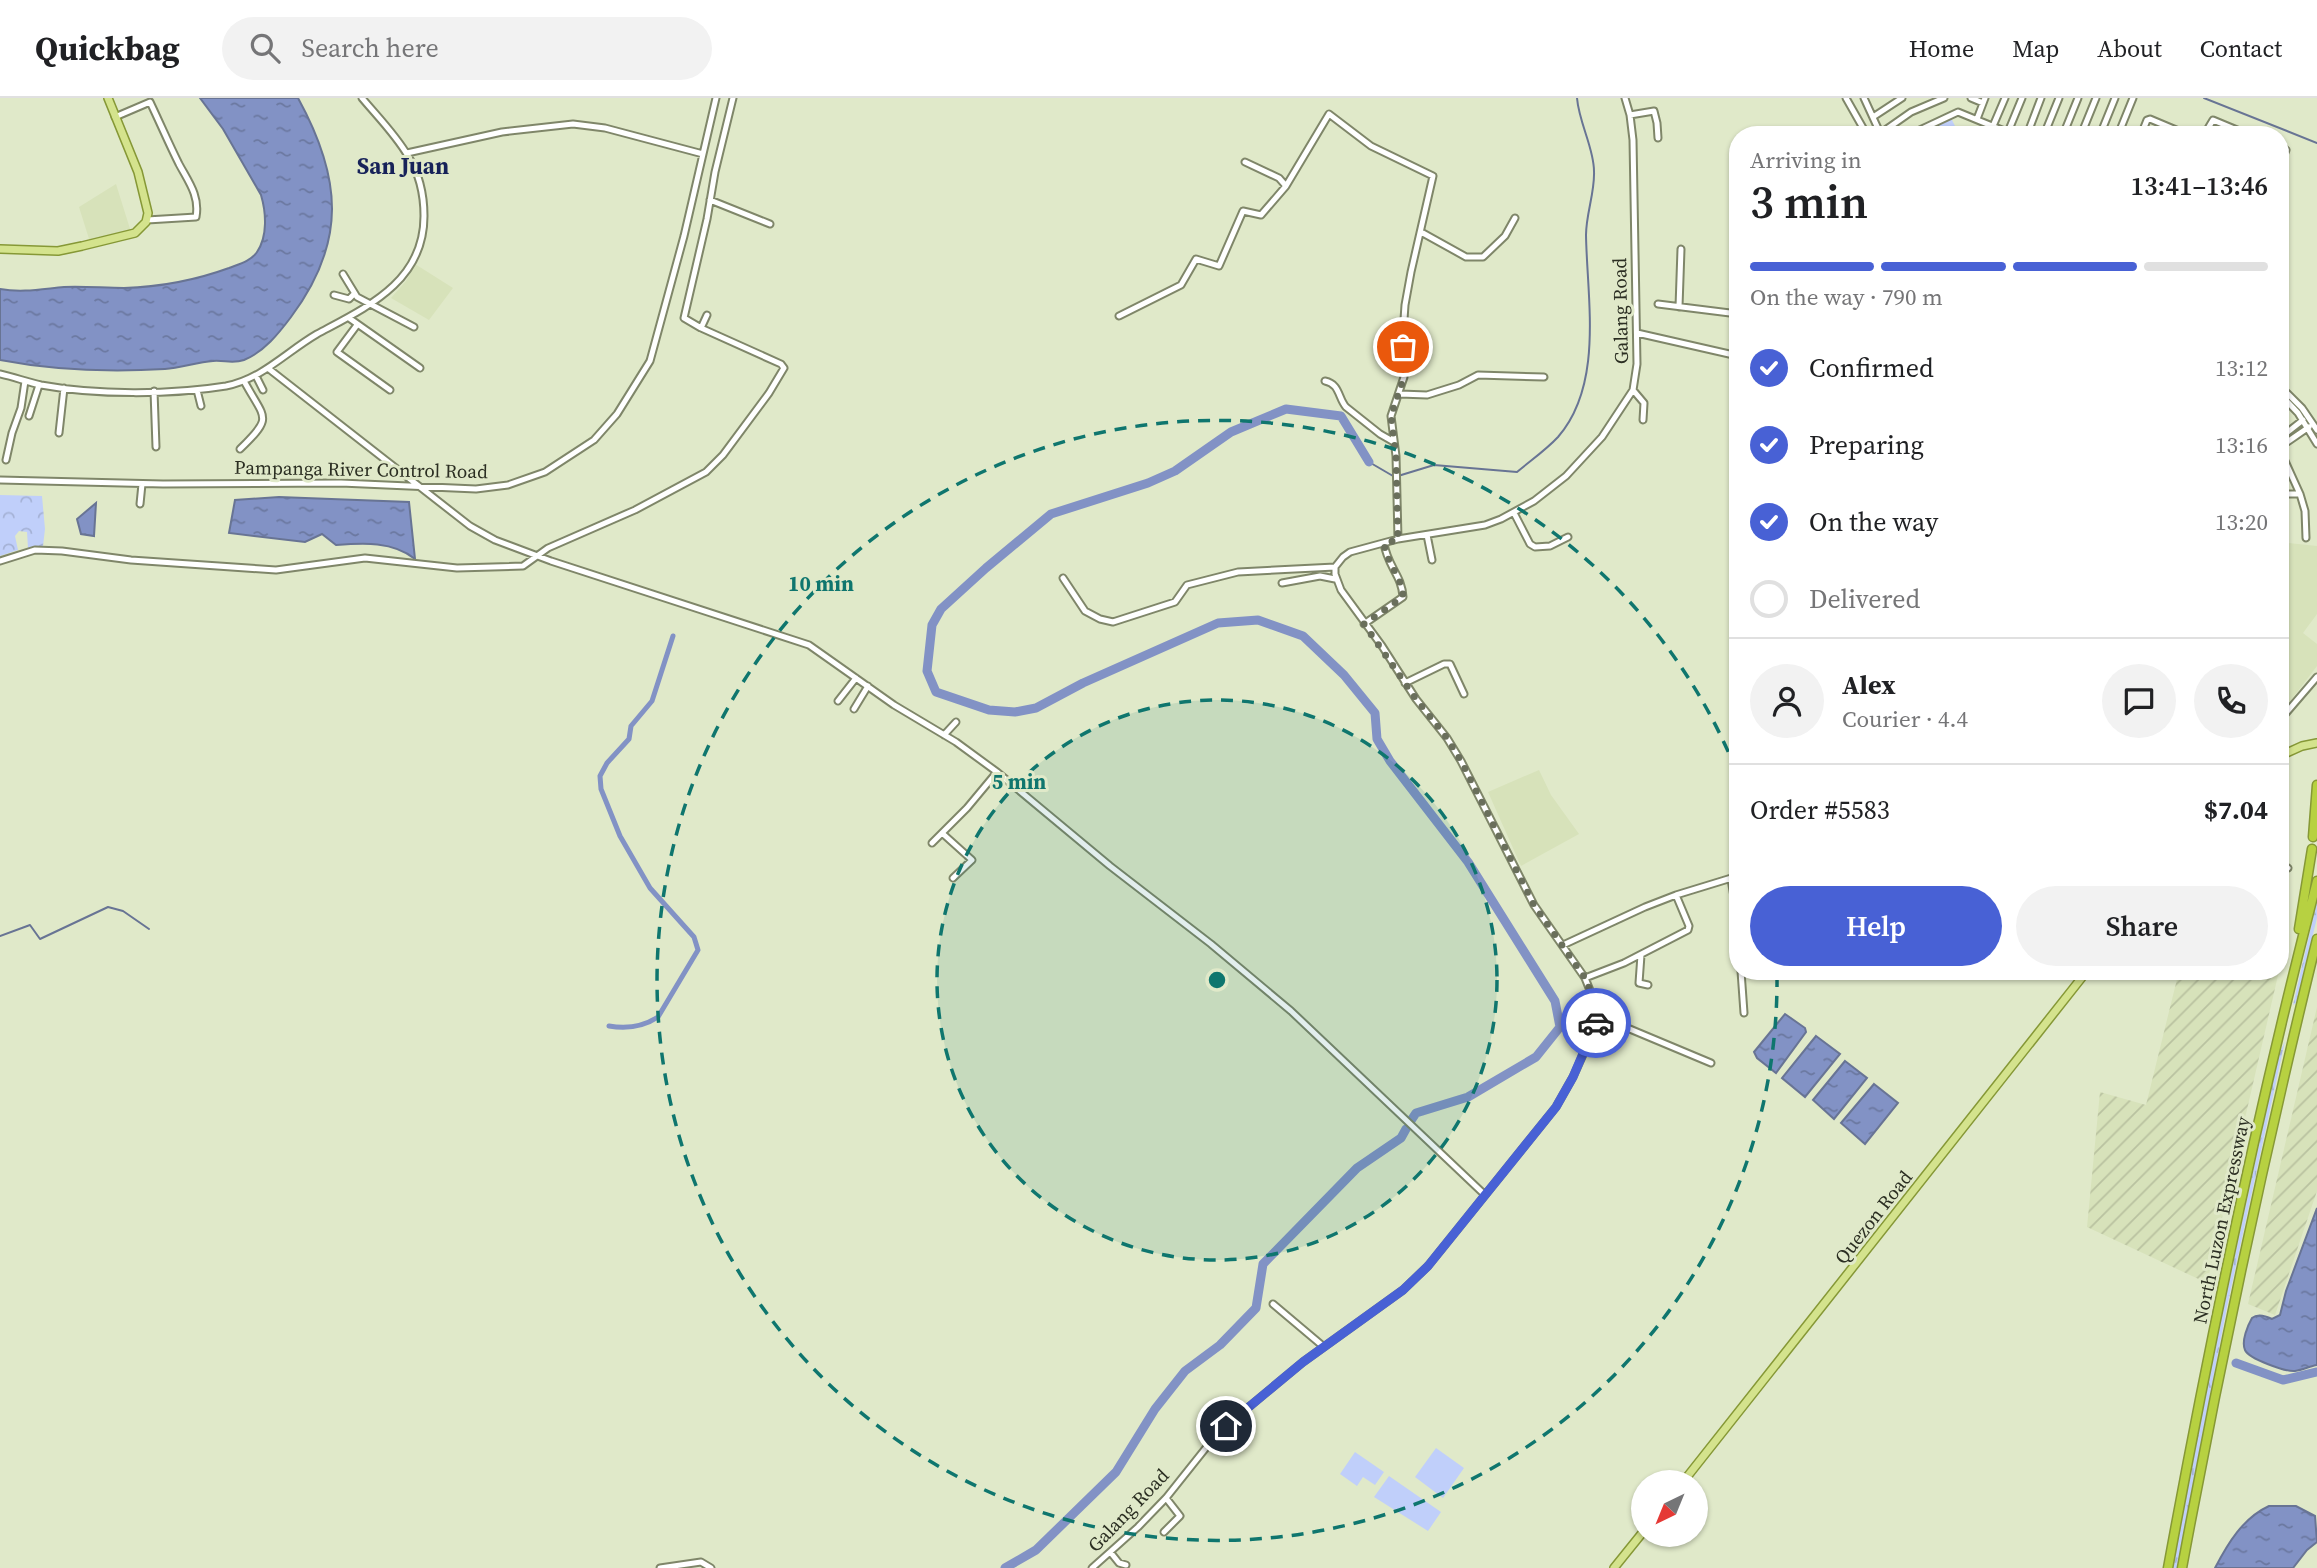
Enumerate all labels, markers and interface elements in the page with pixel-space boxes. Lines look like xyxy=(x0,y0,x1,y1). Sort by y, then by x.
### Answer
search box xyxy=(222,17,712,80)
text: Quickbag xyxy=(35,26,180,71)
icon: search xyxy=(246,29,284,67)
text: Search here xyxy=(302,30,439,66)
text: Home xyxy=(1909,32,1974,65)
text: Map xyxy=(2012,32,2059,65)
text: About xyxy=(2097,32,2162,65)
text: Contact xyxy=(2200,32,2282,65)
text: Arriving in xyxy=(1750,144,1862,176)
district label: San Juan xyxy=(357,150,449,182)
text: 13:41–13:46 xyxy=(2131,168,2268,204)
text: 3 min xyxy=(1750,170,1868,233)
street label: Galang Road xyxy=(1606,257,1634,364)
text: On the way · 790 m xyxy=(1750,281,1943,313)
pin xyxy=(1373,317,1433,377)
icon: bag xyxy=(1384,328,1422,366)
icon: check xyxy=(1750,349,1788,387)
text: Confirmed xyxy=(1809,350,1934,386)
text: 13:12 xyxy=(2215,352,2268,384)
icon: check xyxy=(1750,426,1788,464)
text: Preparing xyxy=(1809,427,1924,463)
text: 13:16 xyxy=(2215,429,2268,461)
street label: Pampanga River Control Road xyxy=(234,454,488,484)
icon: check xyxy=(1750,503,1788,541)
text: On the way xyxy=(1809,504,1938,540)
text: 13:20 xyxy=(2215,506,2268,538)
text: 10 min xyxy=(788,569,854,598)
text: Delivered xyxy=(1809,581,1920,617)
button: person xyxy=(1750,664,1824,738)
button: chat xyxy=(2102,664,2176,738)
button: phone xyxy=(2194,664,2268,738)
text: Alex xyxy=(1842,667,1896,703)
text: Courier · 4.4 xyxy=(1842,703,1968,735)
text: 5 min xyxy=(992,767,1046,796)
text: Order #5583 xyxy=(1750,792,1890,828)
text: $7.04 xyxy=(2204,792,2268,828)
button: Help xyxy=(1750,886,2002,966)
button: Share xyxy=(2016,886,2268,966)
centre of rings xyxy=(1205,968,1229,992)
courier xyxy=(1561,988,1631,1058)
icon: car xyxy=(1577,1004,1615,1042)
street label: North Luzon Expressway xyxy=(2186,1114,2256,1326)
street label: Quezon Road xyxy=(1828,1165,1918,1269)
pin xyxy=(1196,1396,1256,1456)
icon: home xyxy=(1207,1407,1245,1445)
street label: Galang Road xyxy=(1082,1462,1175,1557)
north arrow xyxy=(1631,1470,1708,1547)
map controls xyxy=(1631,1470,1708,1547)

